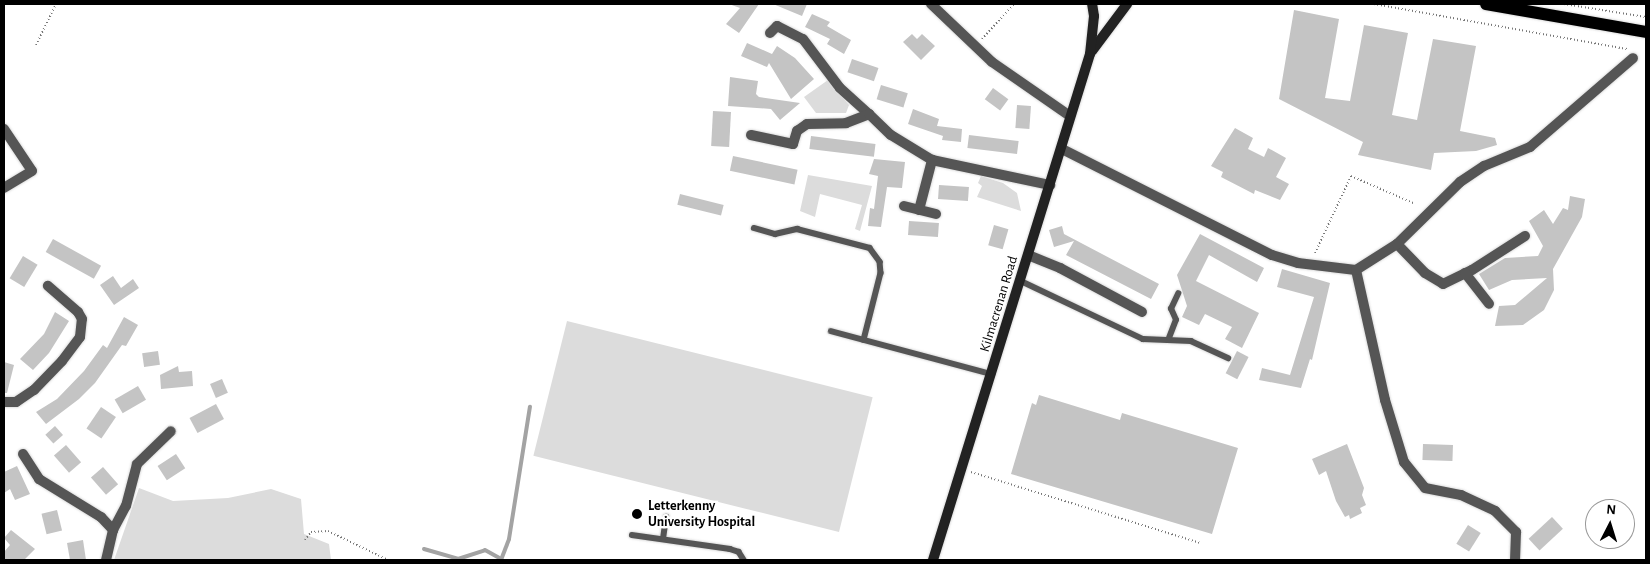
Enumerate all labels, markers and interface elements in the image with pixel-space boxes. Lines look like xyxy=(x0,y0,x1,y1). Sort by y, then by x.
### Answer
street label: Kilmacrenan Road xyxy=(976,254,1022,354)
place label: Letterkenny University Hospital xyxy=(648,498,755,530)
north arrow xyxy=(1585,499,1635,549)
text: N xyxy=(1606,503,1617,517)
marker: Letterkenny University Hospital xyxy=(630,507,644,521)

